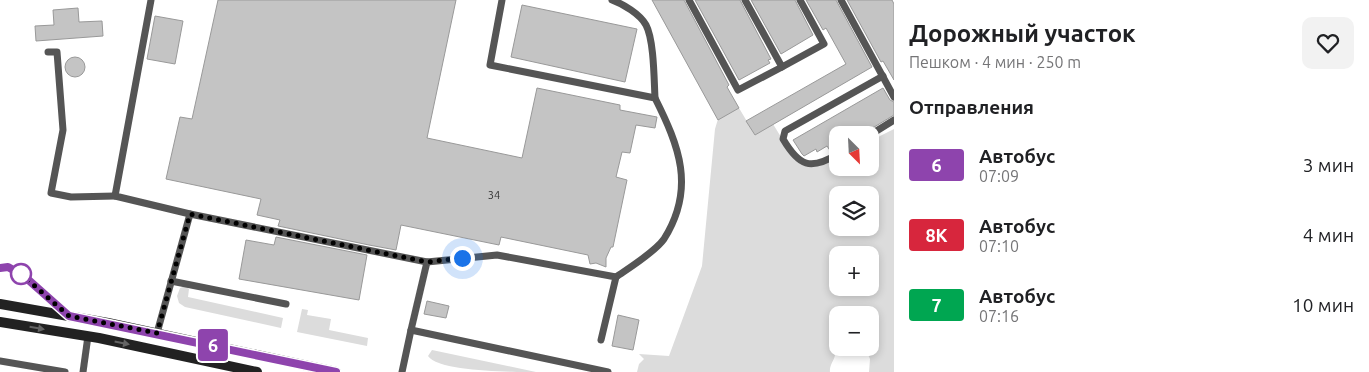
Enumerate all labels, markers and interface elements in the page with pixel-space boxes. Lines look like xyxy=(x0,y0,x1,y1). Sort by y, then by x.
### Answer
button: heart xyxy=(1302,17,1354,69)
text: Дорожный участок xyxy=(909,20,1136,47)
text: Пешком · 4 мин · 250 m xyxy=(909,53,1081,71)
text: Отправления xyxy=(909,96,1034,118)
north arrow xyxy=(829,126,879,176)
map controls xyxy=(829,126,879,356)
text: Автобус xyxy=(979,145,1055,167)
text: 3 мин xyxy=(1303,154,1354,176)
text: 6 xyxy=(931,155,942,175)
text: 07:09 xyxy=(979,167,1019,185)
button: layers xyxy=(829,186,879,236)
house number: 34 xyxy=(488,189,500,201)
text: Автобус xyxy=(979,215,1055,237)
text: 4 мин xyxy=(1303,224,1354,246)
text: 8К xyxy=(925,225,948,245)
text: 07:10 xyxy=(979,237,1019,255)
your location xyxy=(450,246,475,271)
button: + xyxy=(829,246,879,296)
unlabelled marker xyxy=(10,263,32,285)
text: Автобус xyxy=(979,285,1055,307)
text: 10 мин xyxy=(1292,294,1354,316)
text: 7 xyxy=(931,295,942,315)
button: − xyxy=(829,306,879,356)
text: 07:16 xyxy=(979,307,1019,325)
one-way arrow xyxy=(29,324,45,332)
line badge: 6 xyxy=(197,329,229,361)
text: 6 xyxy=(208,335,218,355)
one-way arrow xyxy=(114,339,129,347)

